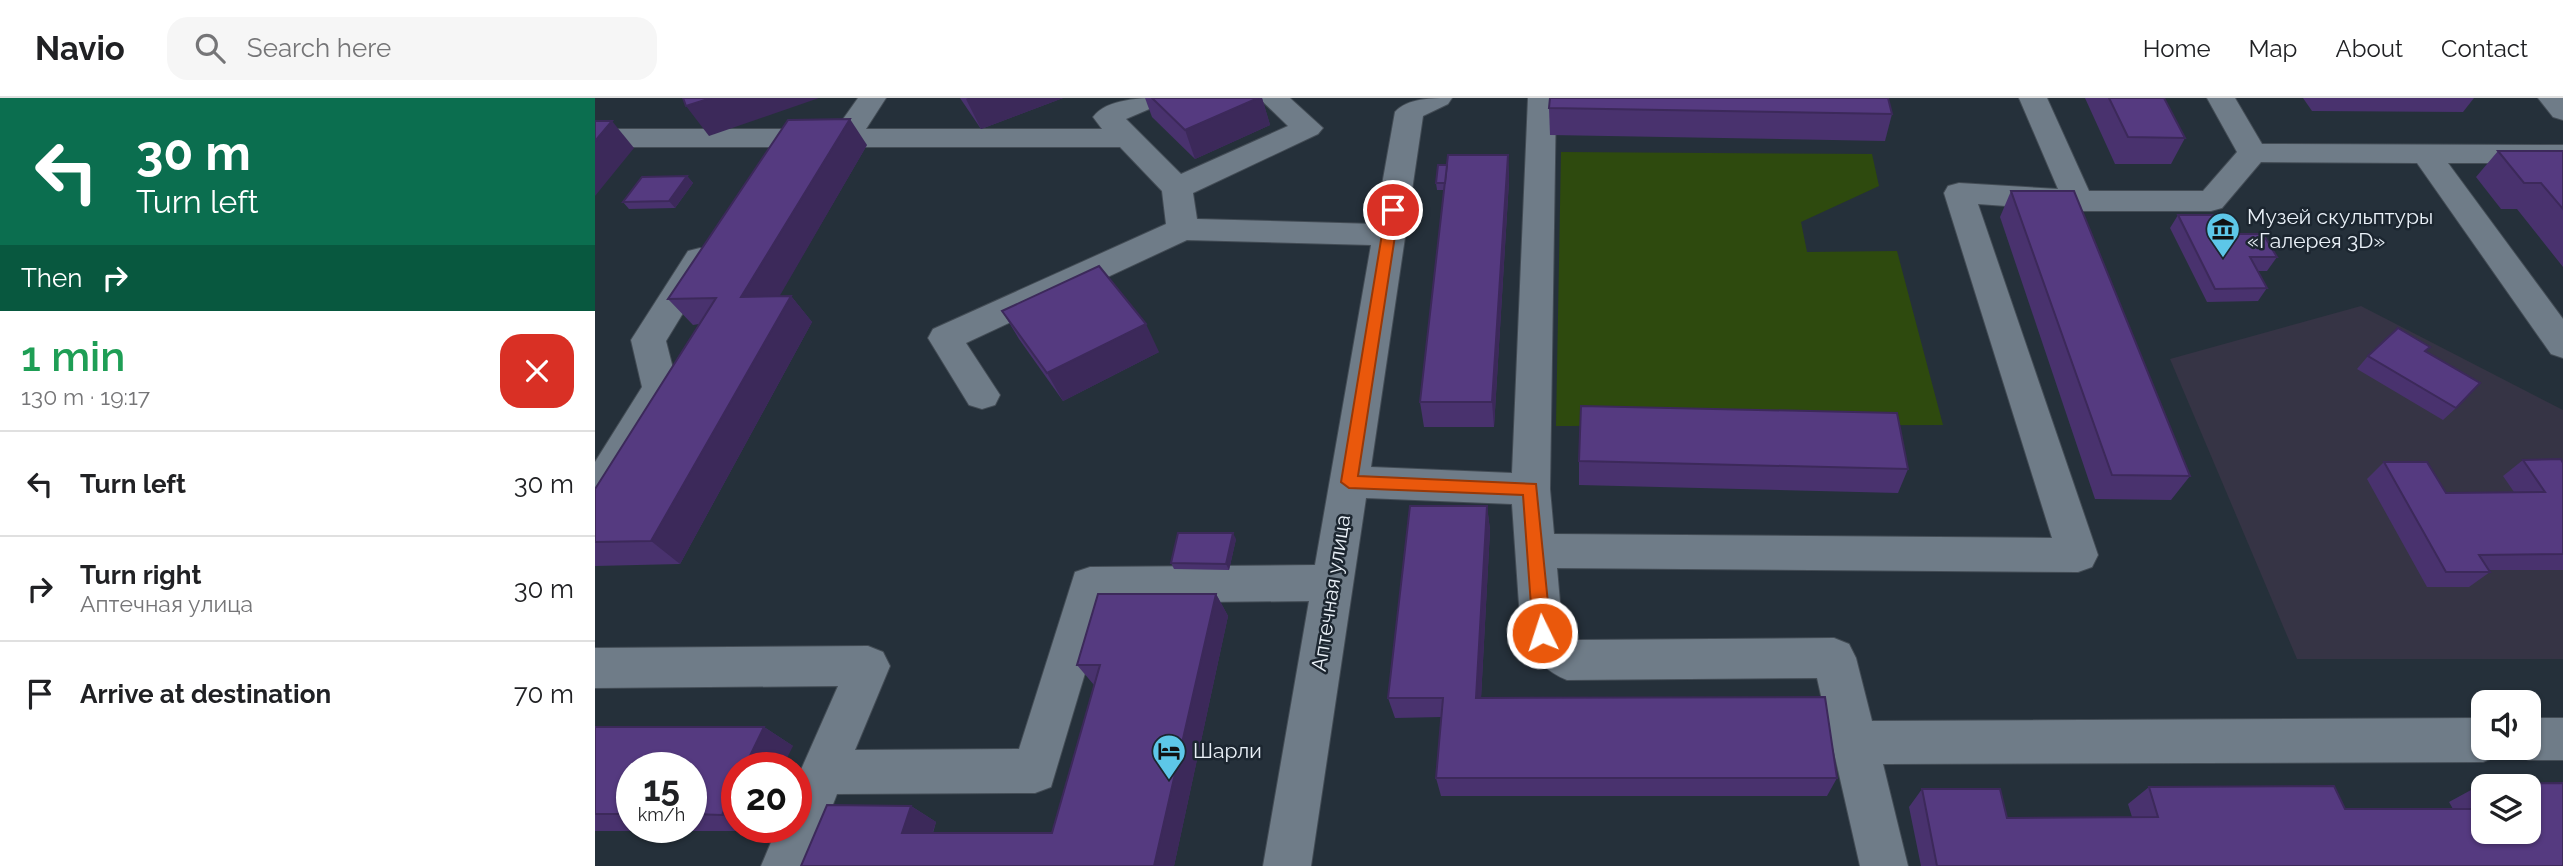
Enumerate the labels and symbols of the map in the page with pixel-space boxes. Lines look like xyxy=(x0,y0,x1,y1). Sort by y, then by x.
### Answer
pin xyxy=(1363,180,1423,240)
place label: Музей скульптуры «Галерея 3D» xyxy=(2247,204,2433,253)
museum icon: Музей скульптуры «Галерея 3D» xyxy=(2204,210,2242,259)
street label: Аптечная улица xyxy=(1306,513,1355,673)
position arrow xyxy=(1505,596,1579,670)
hotel icon: Шарли xyxy=(1150,732,1188,781)
place label: Шарли xyxy=(1193,738,1262,763)
speed limit sign: 20 xyxy=(721,752,812,843)

